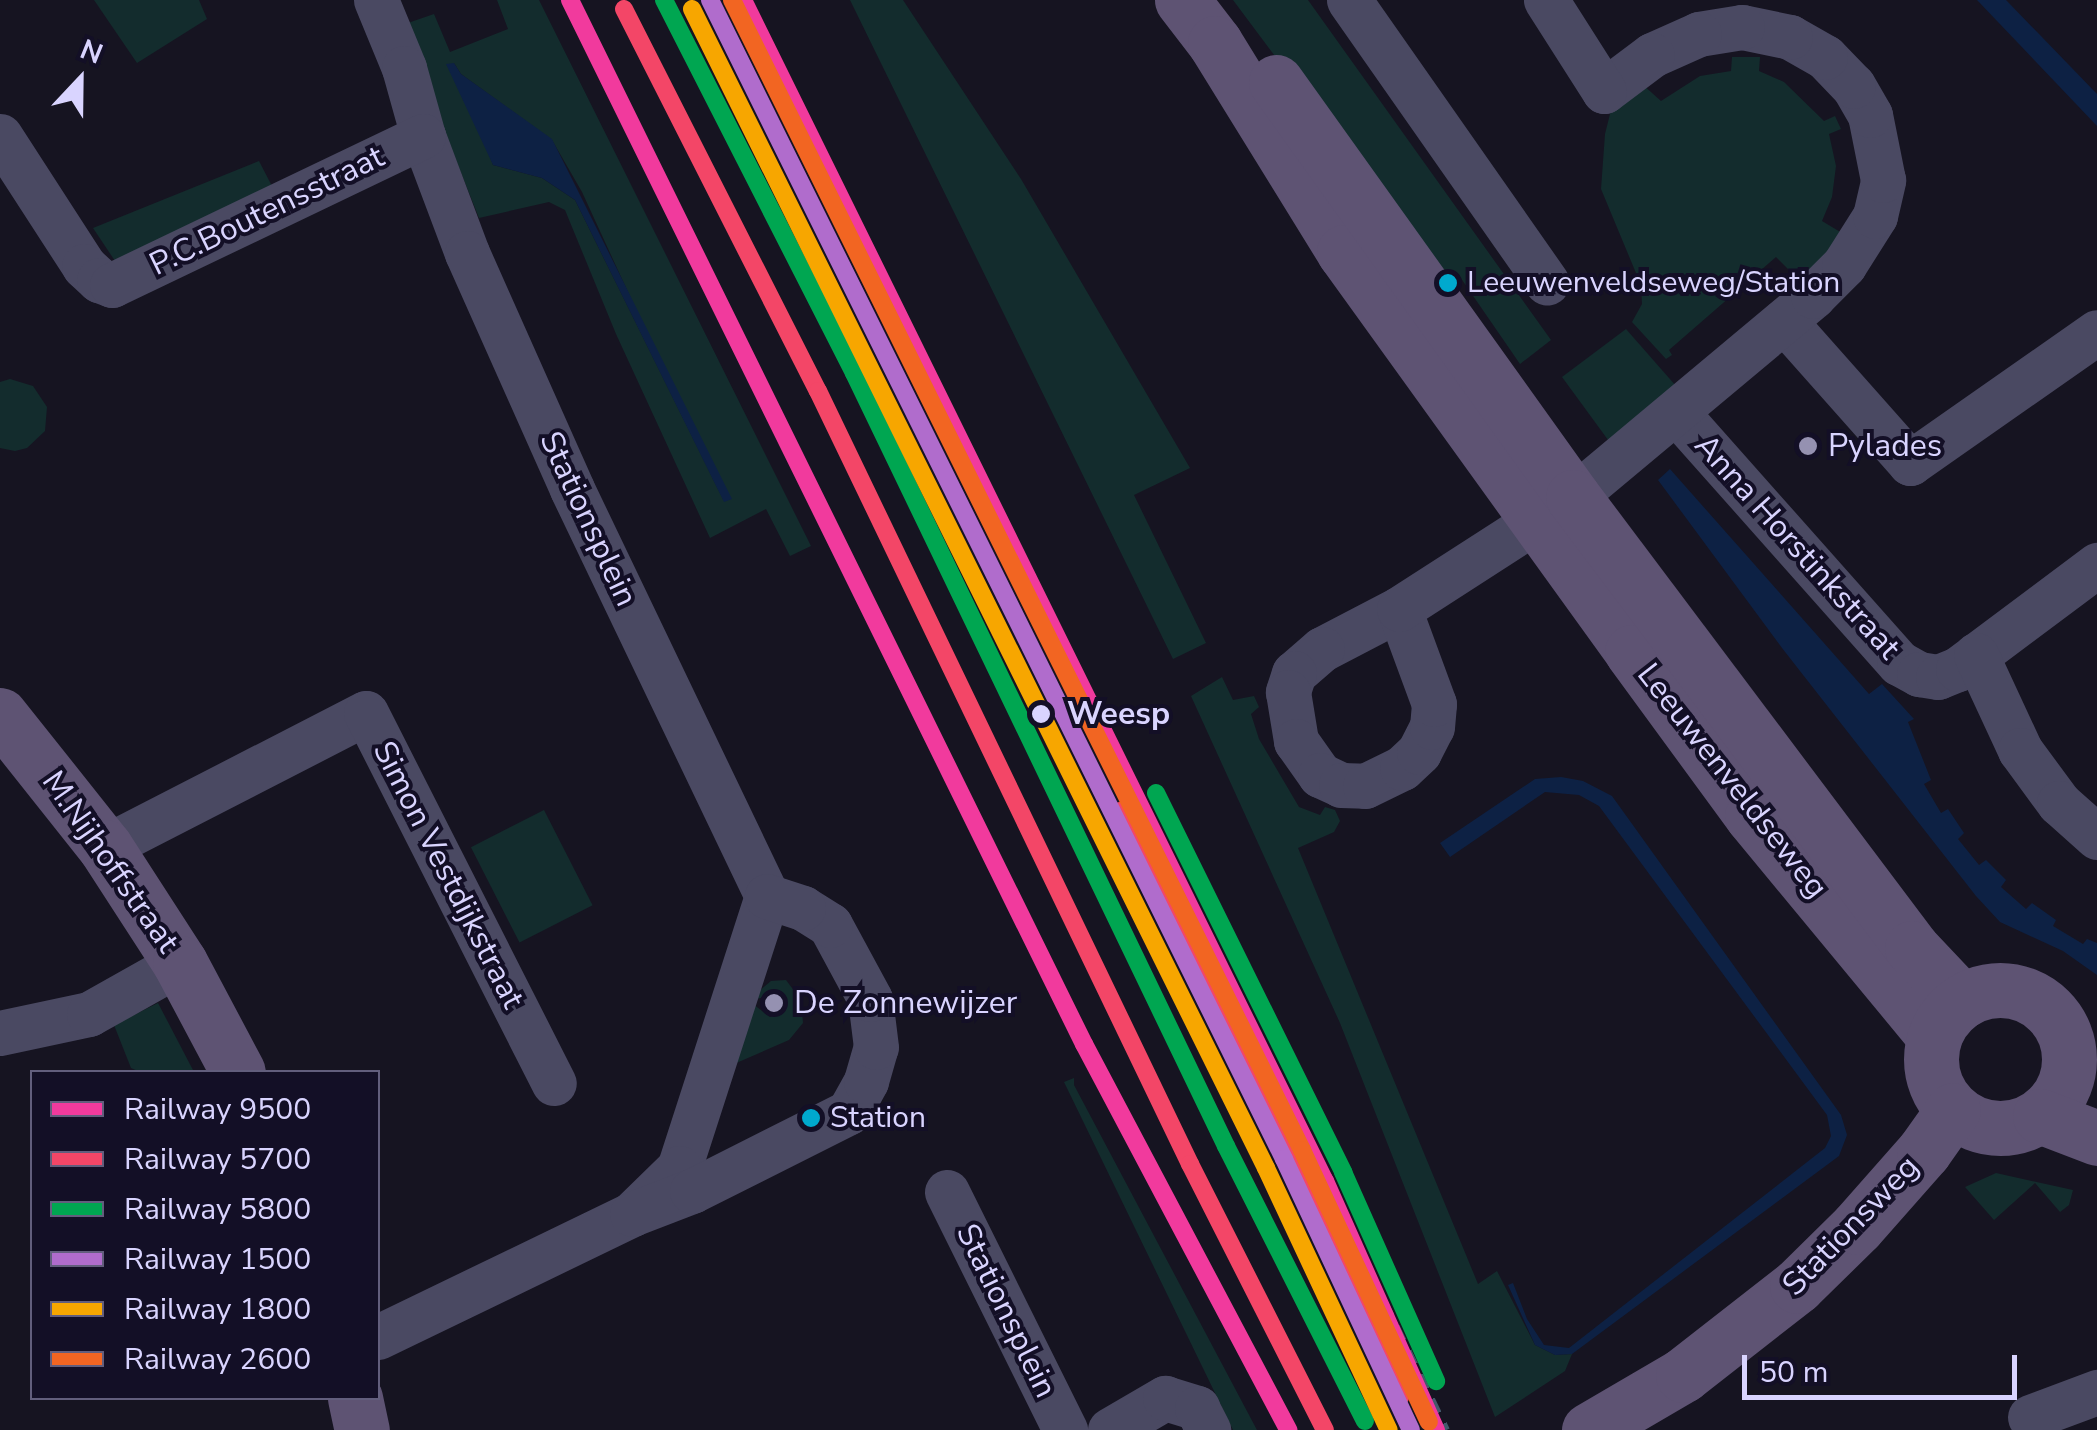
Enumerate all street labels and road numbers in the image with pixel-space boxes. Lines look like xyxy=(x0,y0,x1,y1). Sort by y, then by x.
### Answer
street label: P.C.Boutensstraat xyxy=(144,138,390,284)
street label: Stationsplein xyxy=(531,426,645,612)
street label: Anna Horstinkstraat xyxy=(1686,427,1908,667)
street label: Leeuwenveldseweg xyxy=(1629,656,1835,906)
street label: Simon Vestdijkstraat xyxy=(364,735,532,1015)
street label: M.Nijhoffstraat xyxy=(33,764,187,960)
street label: Stationsweg xyxy=(1775,1148,1927,1304)
street label: Stationsplein xyxy=(947,1218,1065,1404)

